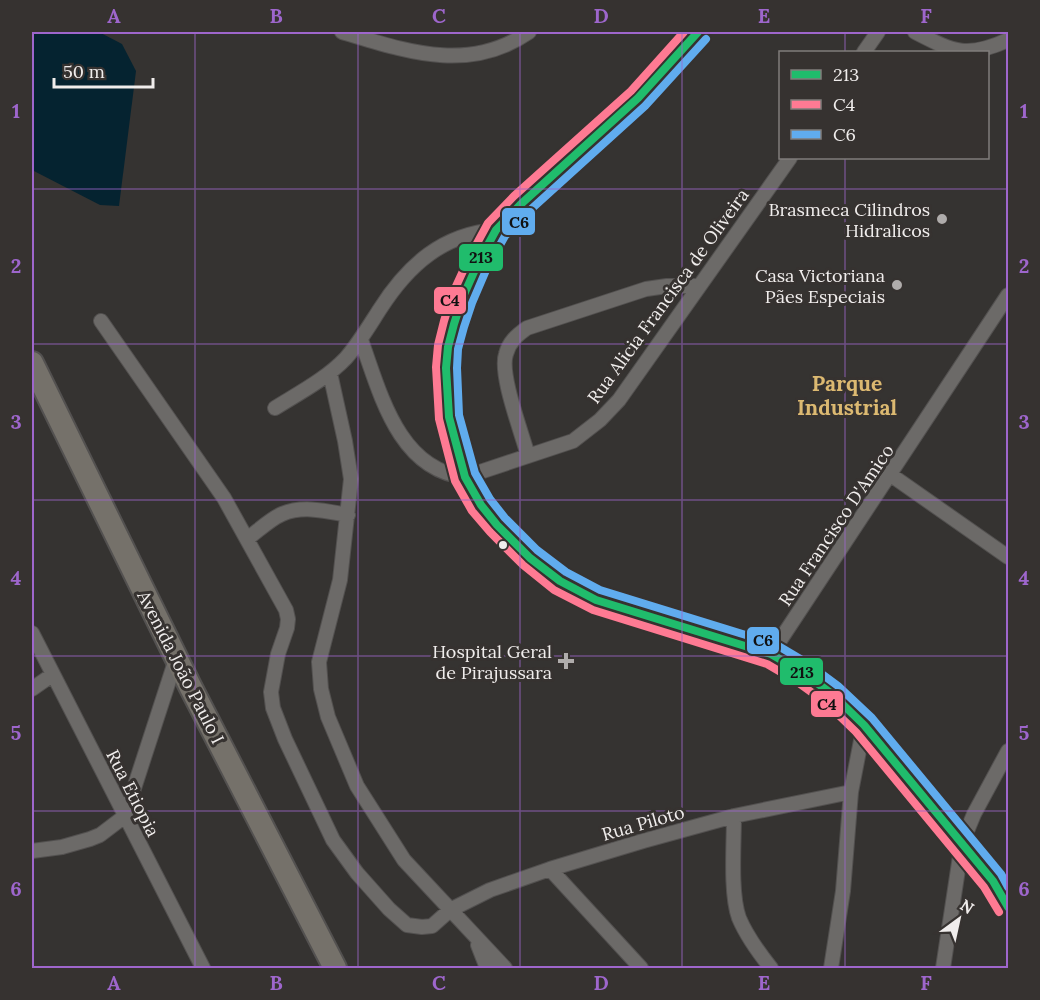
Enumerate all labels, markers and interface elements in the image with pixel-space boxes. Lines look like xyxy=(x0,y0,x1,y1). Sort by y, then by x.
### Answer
text: A xyxy=(107,3,121,28)
text: B xyxy=(269,3,283,28)
text: C xyxy=(432,3,446,28)
text: D xyxy=(593,3,609,28)
text: E xyxy=(758,3,770,28)
text: F xyxy=(920,3,932,28)
scale bar xyxy=(54,51,153,89)
legend xyxy=(779,51,989,159)
text: 50 m xyxy=(63,60,105,83)
text: 213 xyxy=(833,63,859,86)
text: C4 xyxy=(833,93,856,116)
text: 1 xyxy=(12,98,20,123)
text: 1 xyxy=(1020,98,1028,123)
text: C6 xyxy=(833,123,856,146)
street label: Rua Alicia Francisca de Oliveira xyxy=(582,184,754,408)
place label: Brasmeca Cilindros Hidralicos xyxy=(769,198,930,242)
line badge: C6 xyxy=(501,207,536,236)
text: C6 xyxy=(509,212,529,232)
marker: Brasmeca Cilindros Hidralicos xyxy=(935,212,949,226)
line badge: 213 xyxy=(458,243,504,272)
text: 213 xyxy=(469,247,493,267)
text: 2 xyxy=(11,253,21,278)
text: 2 xyxy=(1019,253,1029,278)
place label: Casa Victoriana Pães Especiais xyxy=(755,264,885,308)
marker: Casa Victoriana Pães Especiais xyxy=(890,278,904,292)
line badge: C4 xyxy=(433,286,467,315)
text: C4 xyxy=(440,290,460,310)
district label: Parque Industrial xyxy=(797,370,898,421)
text: 3 xyxy=(10,409,22,434)
text: 3 xyxy=(1018,409,1030,434)
street label: Rua Francisco D'Amico xyxy=(773,440,899,610)
unlabelled marker xyxy=(497,539,509,551)
text: 4 xyxy=(11,565,22,590)
text: 4 xyxy=(1019,565,1030,590)
street label: Avenida João Paulo I xyxy=(132,586,230,748)
line badge: C6 xyxy=(746,626,780,655)
text: C6 xyxy=(753,630,773,650)
place label: Hospital Geral de Pirajussara xyxy=(432,640,552,684)
marker: Hospital Geral de Pirajussara xyxy=(557,652,575,670)
line badge: 213 xyxy=(779,657,824,686)
text: 213 xyxy=(790,662,814,682)
line badge: C4 xyxy=(810,690,844,718)
text: C4 xyxy=(817,694,837,714)
text: 5 xyxy=(11,720,22,745)
text: 5 xyxy=(1019,720,1030,745)
street label: Rua Etiopia xyxy=(101,746,165,840)
street label: Rua Piloto xyxy=(599,800,687,846)
text: 6 xyxy=(10,876,22,901)
text: 6 xyxy=(1018,876,1030,901)
north arrow xyxy=(929,889,989,949)
text: N xyxy=(957,895,978,918)
text: A xyxy=(107,970,121,995)
text: B xyxy=(269,970,283,995)
text: C xyxy=(432,970,446,995)
text: D xyxy=(593,970,609,995)
text: E xyxy=(758,970,770,995)
text: F xyxy=(920,970,932,995)

